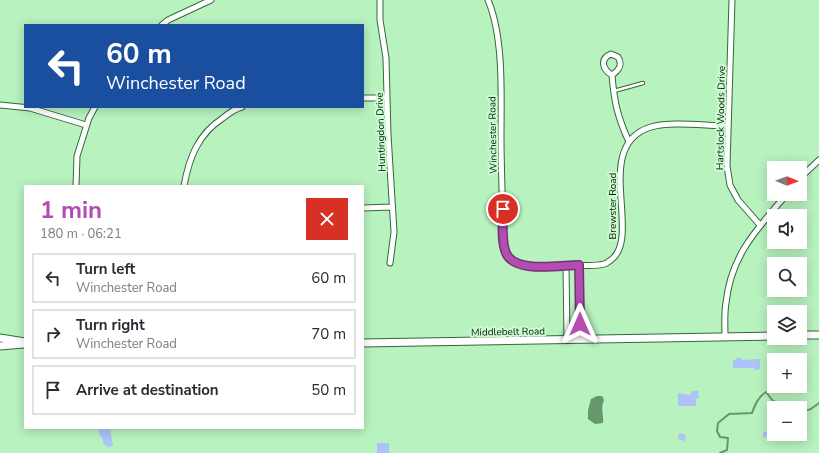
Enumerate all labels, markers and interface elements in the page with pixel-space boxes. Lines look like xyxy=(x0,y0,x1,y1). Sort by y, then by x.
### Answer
text: 60 m xyxy=(106,35,172,73)
icon: left xyxy=(40,40,92,92)
street label: Hartslock Woods Drive xyxy=(713,66,729,170)
text: Winchester Road xyxy=(106,71,246,95)
street label: Huntingdon Drive xyxy=(373,92,389,172)
street label: Winchester Road xyxy=(485,96,501,174)
north arrow xyxy=(767,161,807,201)
map controls xyxy=(767,161,807,441)
street label: Brewster Road xyxy=(606,172,620,239)
pin xyxy=(486,192,520,226)
text: 1 min xyxy=(40,194,102,226)
button: close xyxy=(306,198,348,240)
icon: arrive xyxy=(492,198,514,220)
button: sound xyxy=(767,209,807,249)
text: 180 m · 06:21 xyxy=(40,225,122,243)
button: search xyxy=(767,257,807,297)
text: Turn left xyxy=(76,259,135,279)
icon: left xyxy=(42,267,64,289)
text: 60 m xyxy=(311,268,346,288)
text: Winchester Road xyxy=(76,279,177,297)
position arrow xyxy=(559,303,601,345)
button: layers xyxy=(767,305,807,345)
text: Turn right xyxy=(76,315,145,335)
icon: right xyxy=(42,323,64,345)
text: 70 m xyxy=(311,324,346,344)
street label: Middlebelt Road xyxy=(471,324,545,340)
text: Winchester Road xyxy=(76,335,177,353)
button: + xyxy=(767,353,807,393)
icon: arrive xyxy=(42,379,64,401)
text: Arrive at destination xyxy=(76,380,219,400)
text: 50 m xyxy=(311,380,346,400)
button: − xyxy=(767,401,807,441)

